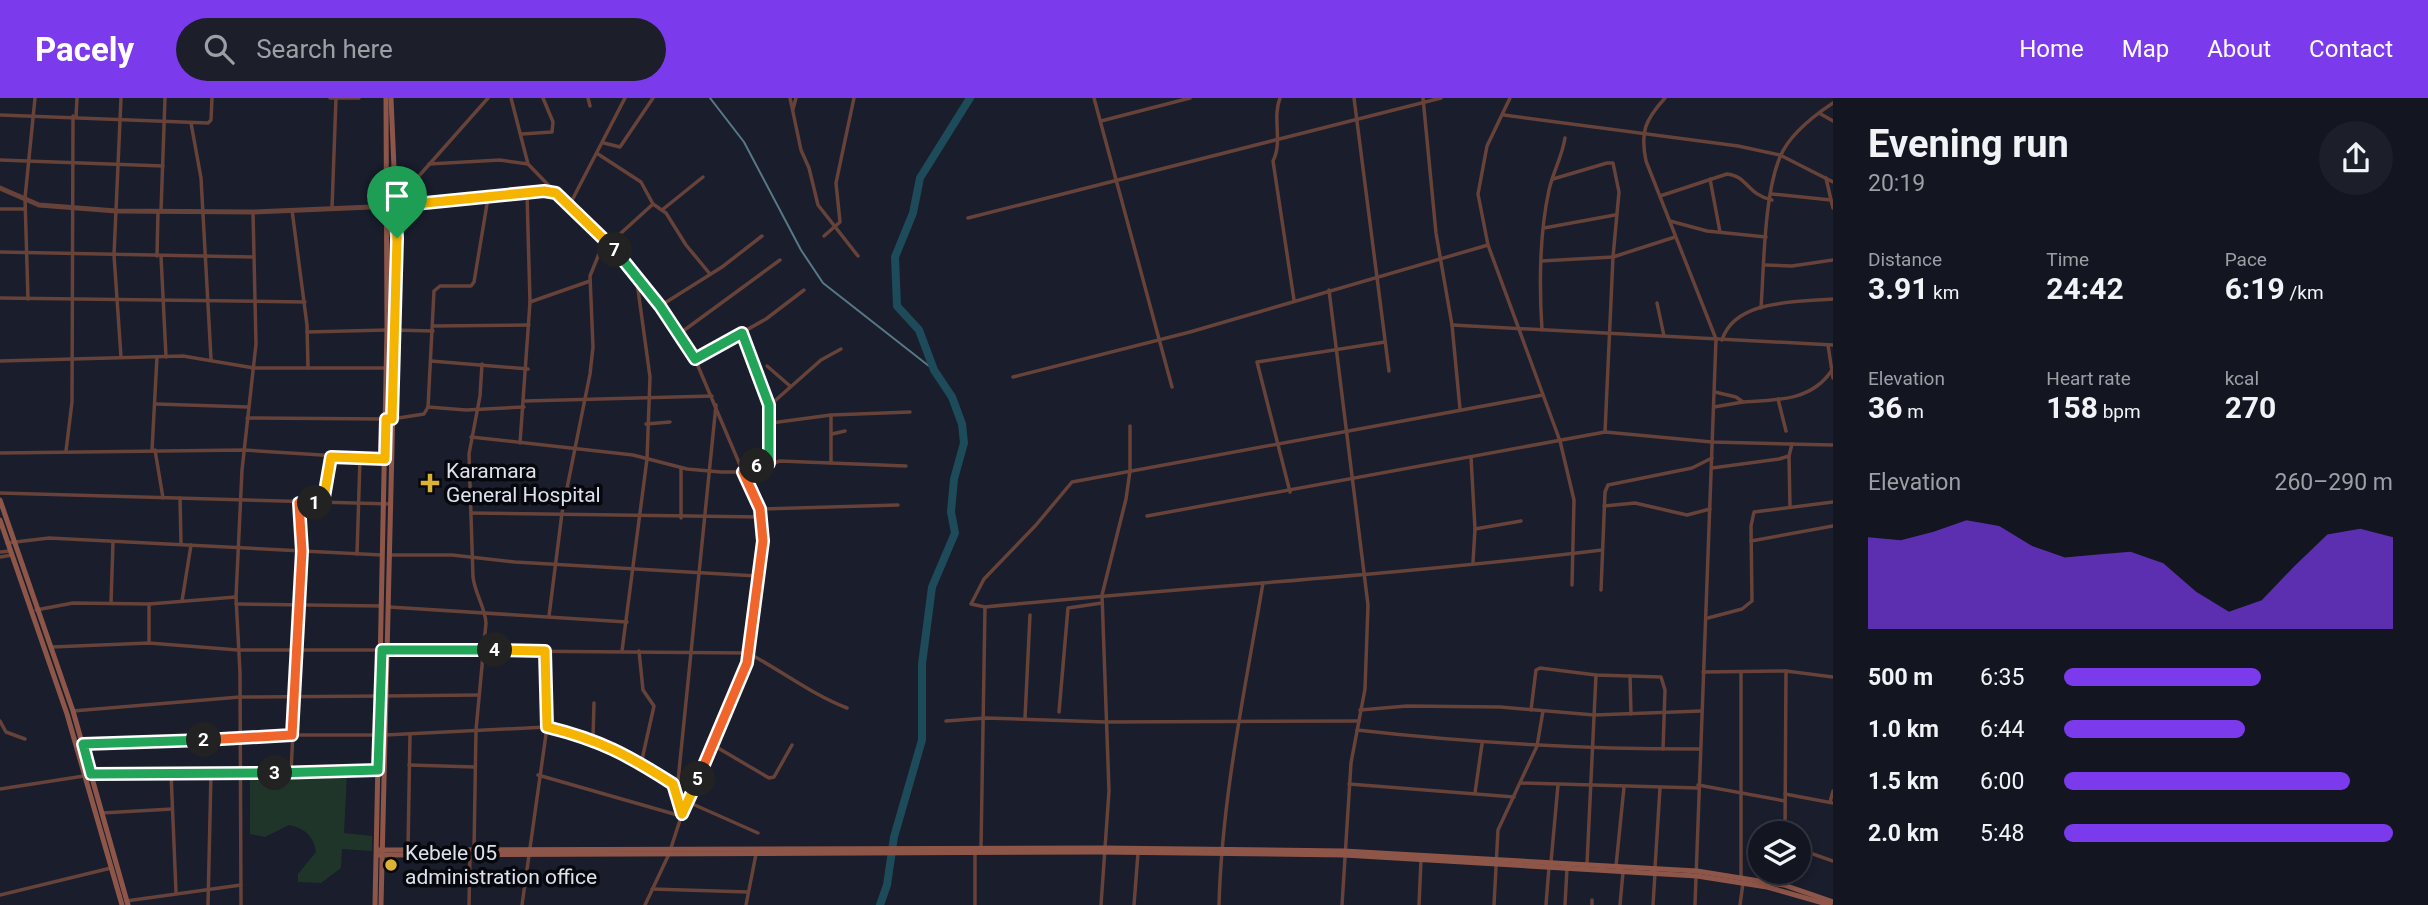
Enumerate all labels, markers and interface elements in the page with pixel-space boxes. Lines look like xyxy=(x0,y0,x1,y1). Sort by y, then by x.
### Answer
search box xyxy=(176,18,666,81)
text: Pacely xyxy=(35,30,134,69)
icon: search xyxy=(200,30,238,68)
text: Search here xyxy=(256,34,393,64)
text: Home xyxy=(2019,35,2084,63)
text: Map xyxy=(2122,35,2169,63)
text: About xyxy=(2207,35,2271,63)
text: Contact xyxy=(2309,35,2393,63)
button: share xyxy=(2319,121,2393,195)
text: Evening run xyxy=(1868,122,2069,166)
pin xyxy=(367,166,427,238)
text: 20:19 xyxy=(1868,170,1925,197)
icon: arrive xyxy=(378,177,416,215)
pin: 7 xyxy=(598,232,632,268)
text: 7 xyxy=(609,238,620,261)
text: Distance xyxy=(1868,248,1942,271)
text: Time xyxy=(2046,248,2089,271)
text: Pace xyxy=(2225,248,2267,271)
text: 3.91 xyxy=(1868,271,1928,306)
text: 24:42 xyxy=(2046,271,2124,306)
text: 6:19 xyxy=(2225,271,2285,306)
text: km xyxy=(1928,281,1959,304)
text: /km xyxy=(2285,281,2324,304)
text: Elevation xyxy=(1868,367,1945,390)
text: Heart rate xyxy=(2046,367,2131,390)
text: kcal xyxy=(2225,367,2259,390)
text: 36 xyxy=(1868,390,1902,425)
text: 158 xyxy=(2046,390,2098,425)
text: 270 xyxy=(2225,390,2276,425)
text: m xyxy=(1902,400,1924,423)
text: bpm xyxy=(2098,400,2141,423)
pin: 6 xyxy=(740,448,774,484)
text: 6 xyxy=(751,454,762,477)
place label: Karamara General Hospital xyxy=(446,459,601,507)
text: Elevation xyxy=(1868,469,1961,496)
text: 260–290 m xyxy=(2274,469,2393,496)
marker: Karamara General Hospital xyxy=(420,473,440,493)
pin: 1 xyxy=(298,486,332,520)
text: 1 xyxy=(309,491,320,514)
pin: 4 xyxy=(477,632,512,668)
text: 4 xyxy=(489,638,500,661)
text: 500 m xyxy=(1868,664,1933,691)
text: 6:35 xyxy=(1980,664,2024,691)
text: 1.0 km xyxy=(1868,716,1939,743)
text: 6:44 xyxy=(1980,716,2024,743)
pin: 2 xyxy=(186,722,222,758)
text: 2 xyxy=(198,728,209,751)
pin: 3 xyxy=(258,756,292,790)
text: 3 xyxy=(269,761,280,784)
pin: 5 xyxy=(680,762,716,796)
text: 5 xyxy=(692,767,703,790)
text: 1.5 km xyxy=(1868,768,1939,795)
text: 6:00 xyxy=(1980,768,2024,795)
text: 2.0 km xyxy=(1868,820,1939,847)
text: 5:48 xyxy=(1980,820,2024,847)
map controls xyxy=(1748,821,1811,884)
button: layers xyxy=(1748,821,1811,884)
place label: Kebele 05 administration office xyxy=(405,841,597,889)
marker: Kebele 05 administration office xyxy=(383,857,399,873)

